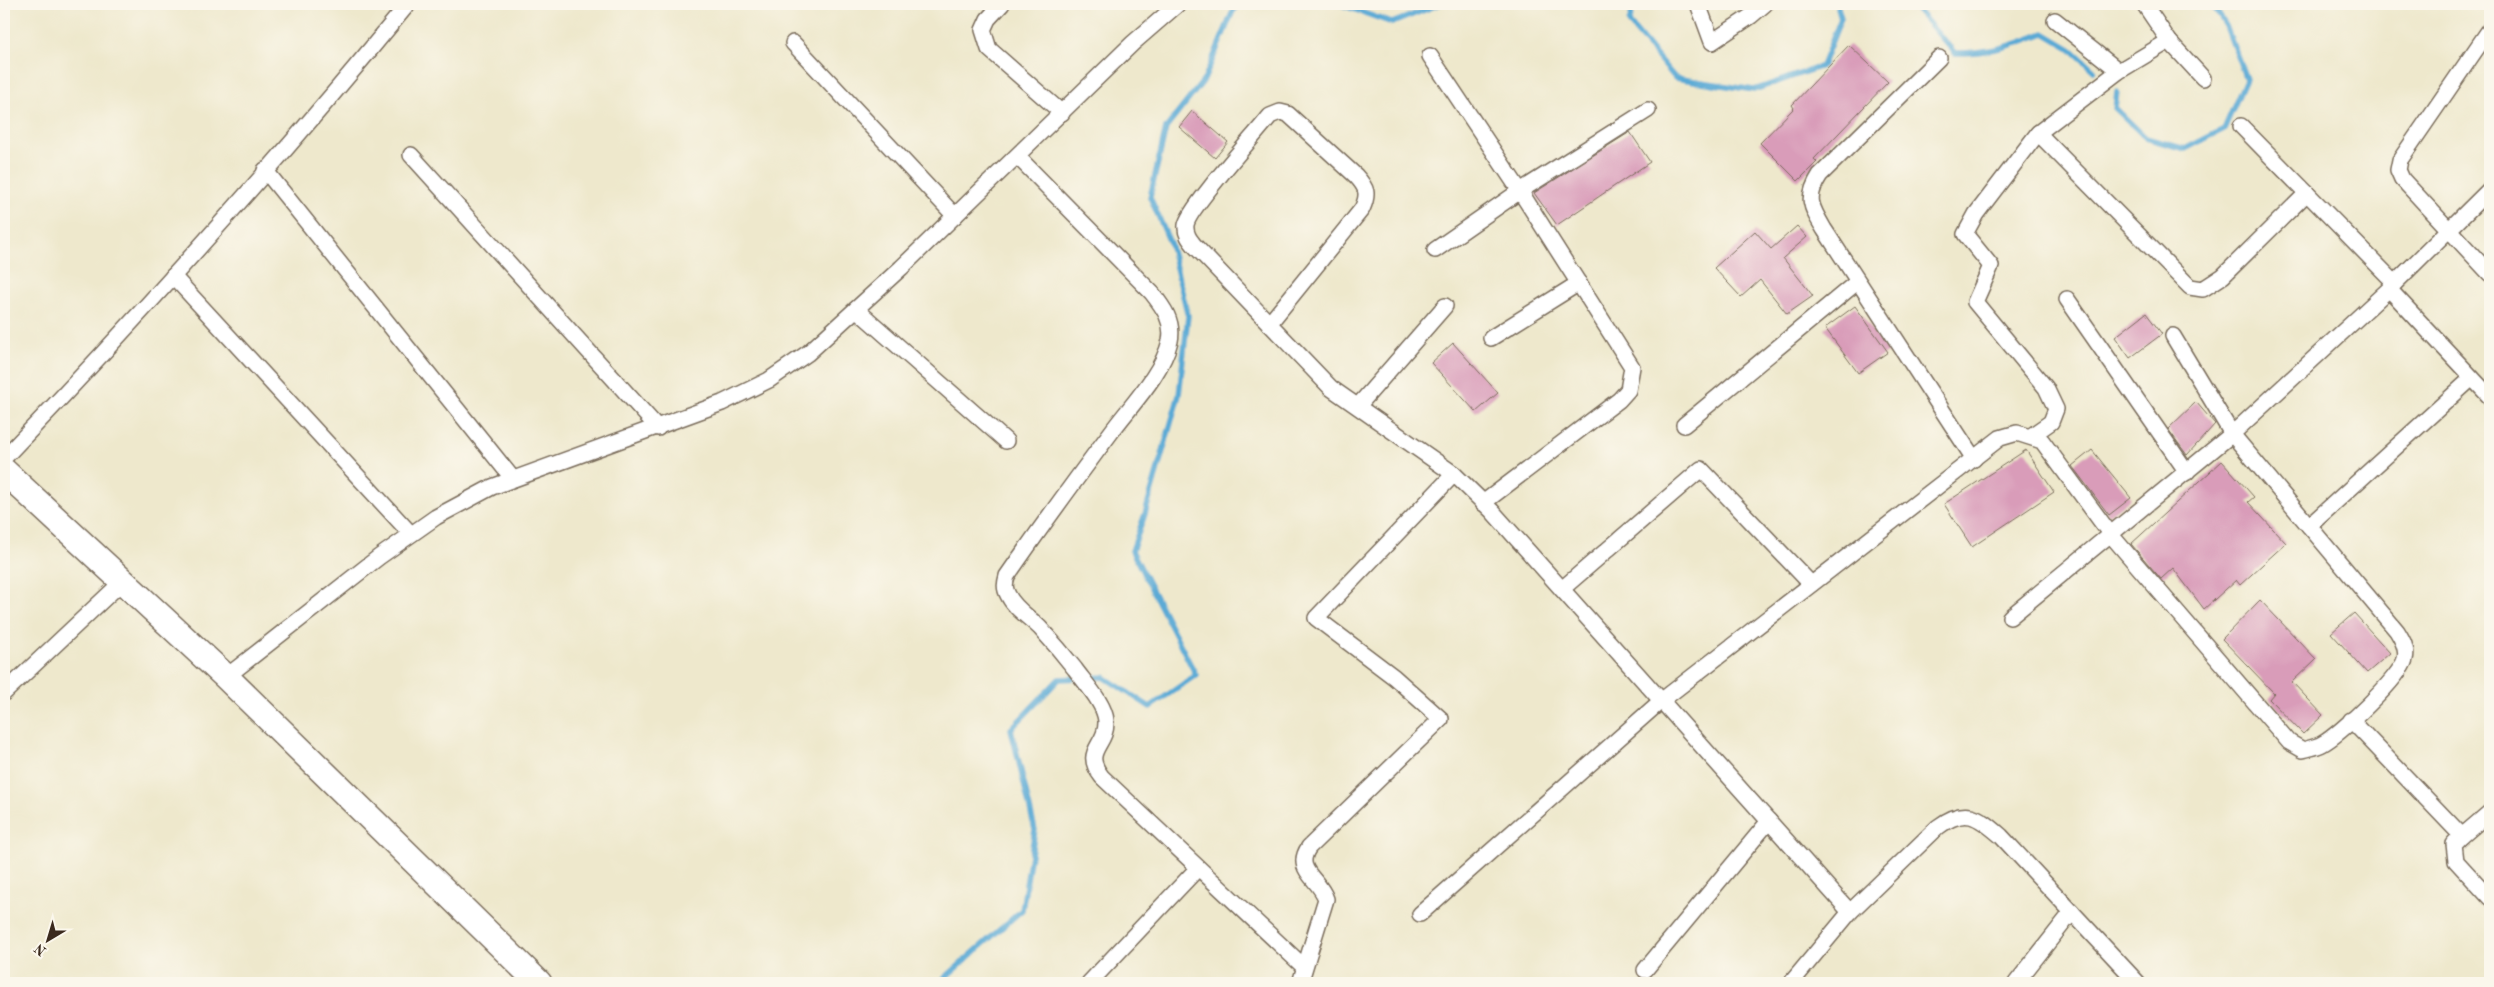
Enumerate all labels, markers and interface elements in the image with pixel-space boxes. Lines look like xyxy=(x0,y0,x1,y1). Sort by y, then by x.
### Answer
north arrow xyxy=(22,914,72,964)
text: N xyxy=(32,940,49,958)

